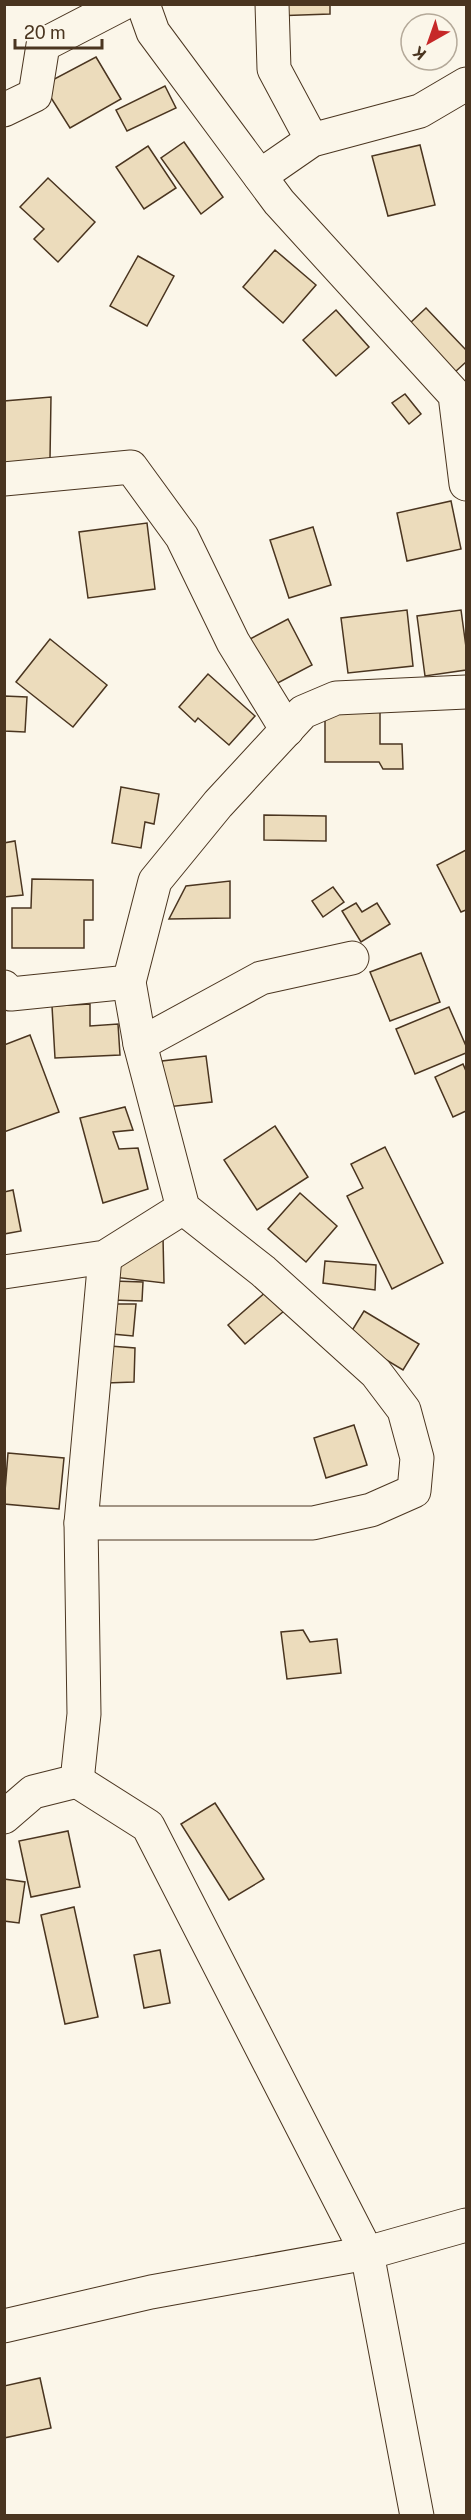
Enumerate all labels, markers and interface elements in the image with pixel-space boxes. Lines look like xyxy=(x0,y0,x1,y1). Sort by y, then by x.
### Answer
scale bar xyxy=(15,12,102,50)
north arrow xyxy=(399,12,459,72)
text: 20 m xyxy=(24,22,66,43)
text: K xyxy=(409,42,430,64)

